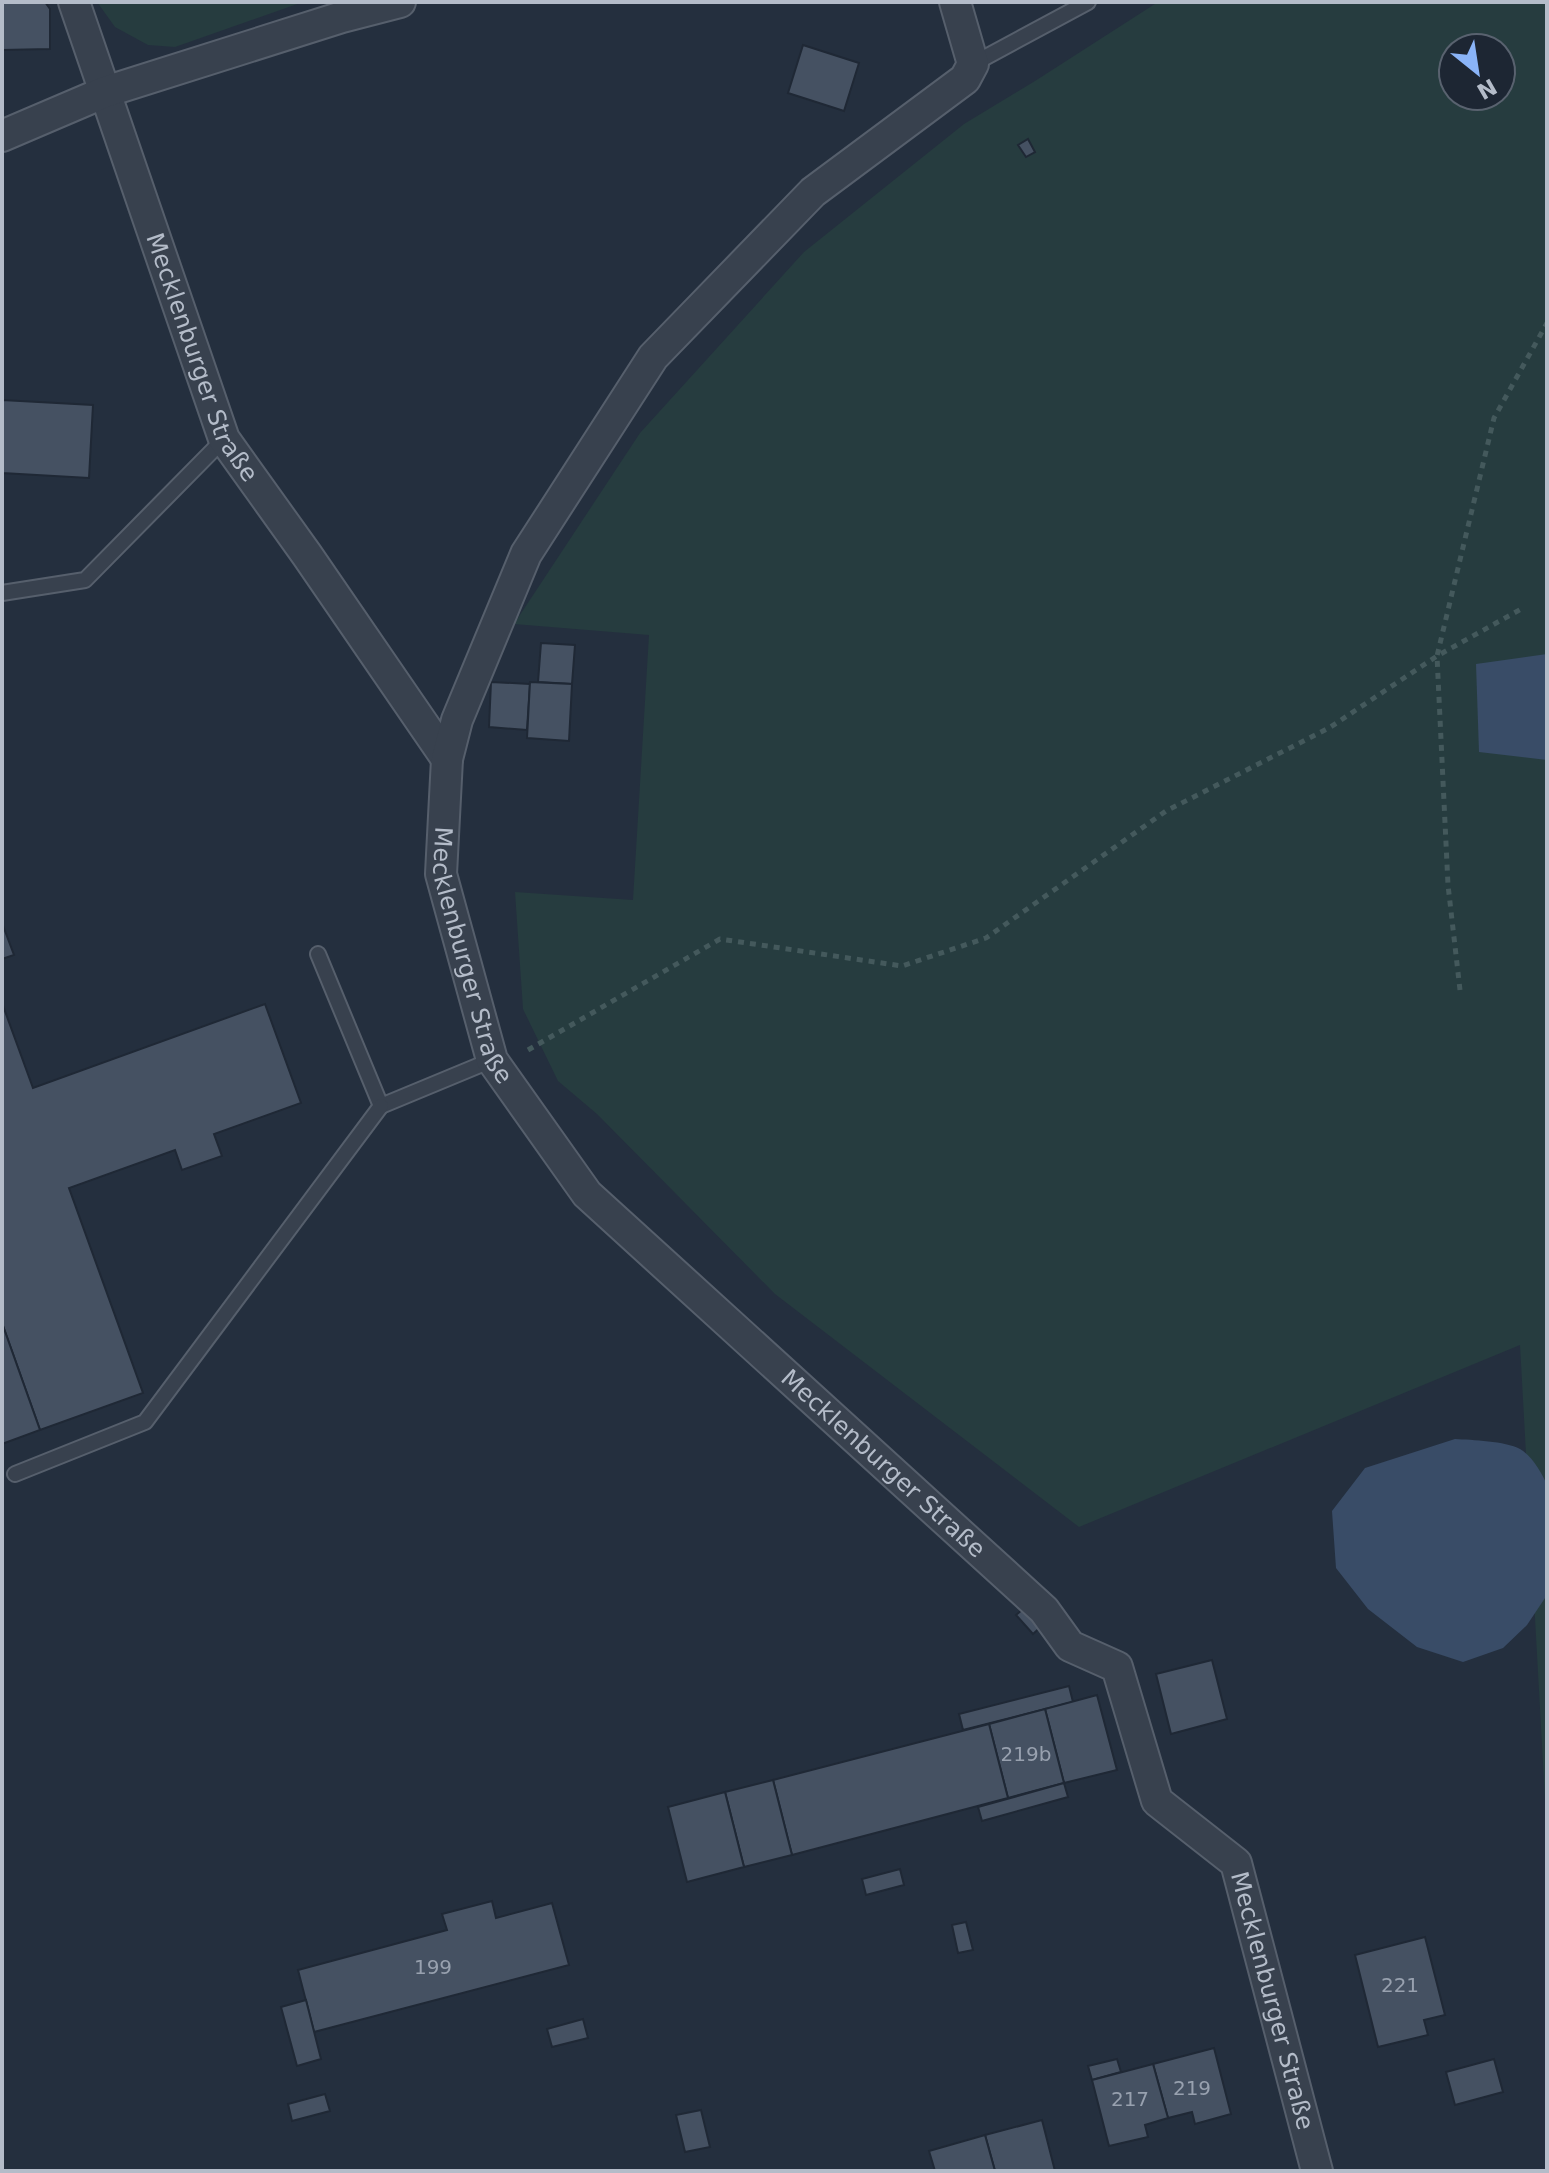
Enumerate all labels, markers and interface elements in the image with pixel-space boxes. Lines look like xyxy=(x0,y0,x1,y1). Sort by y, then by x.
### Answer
north arrow xyxy=(1437,32,1517,112)
text: N xyxy=(1473,73,1501,104)
street label: Mecklenburger Straße xyxy=(140,229,264,487)
street label: Mecklenburger Straße xyxy=(427,826,518,1089)
street label: Mecklenburger Straße xyxy=(775,1364,991,1563)
house number: 219b xyxy=(1001,1742,1051,1766)
street label: Mecklenburger Straße xyxy=(1225,1869,1320,2133)
house number: 199 xyxy=(414,1955,452,1979)
house number: 221 xyxy=(1381,1973,1419,1997)
house number: 219 xyxy=(1173,2076,1211,2100)
house number: 217 xyxy=(1111,2087,1149,2111)

